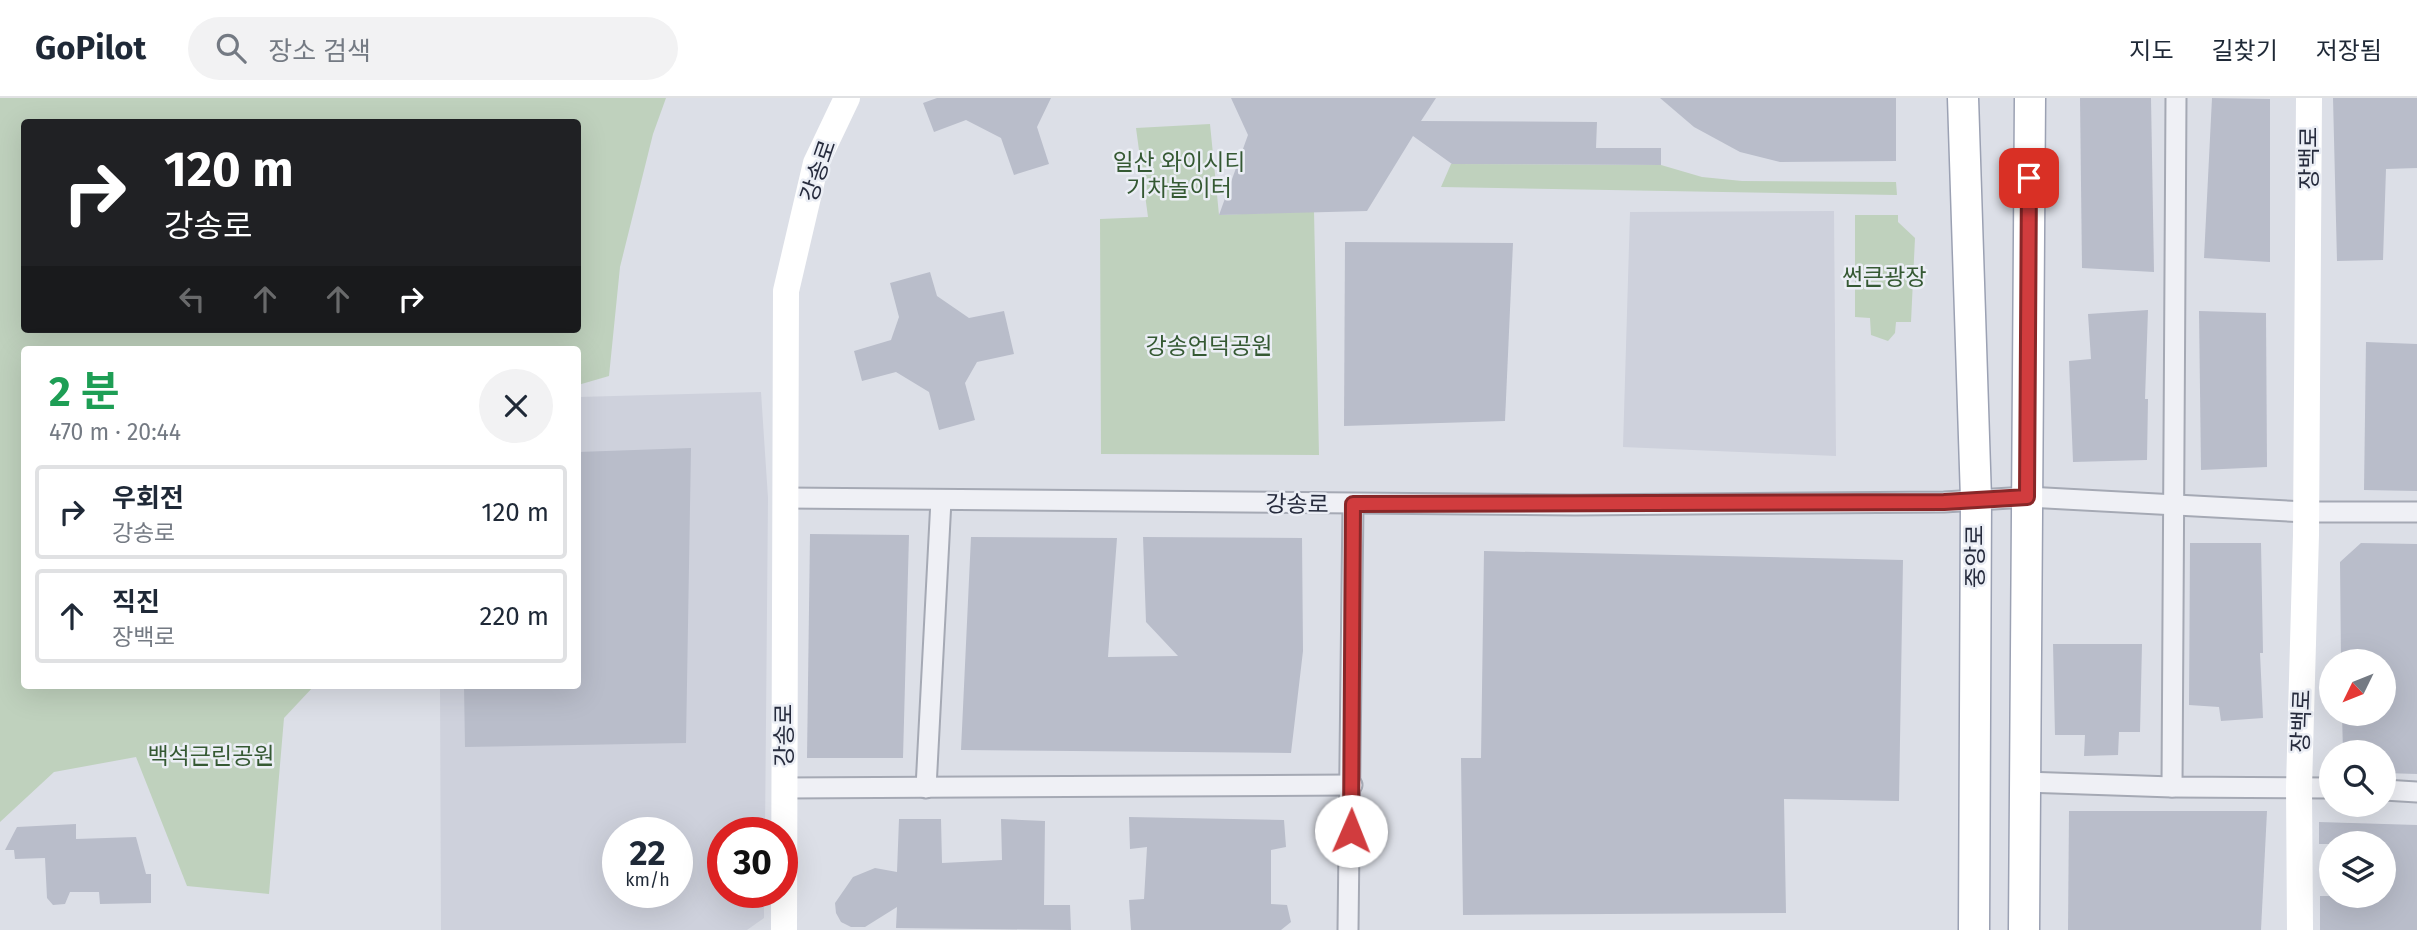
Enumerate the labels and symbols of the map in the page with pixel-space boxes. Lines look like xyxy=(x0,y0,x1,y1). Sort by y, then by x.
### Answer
street label: 장백로 xyxy=(2295,126,2323,190)
street label: 강송로 xyxy=(794,136,842,206)
park label: 일산 와이시티 기차놀이터 xyxy=(1112,148,1246,202)
pin xyxy=(1999,148,2059,208)
park label: 썬큰광장 xyxy=(1842,263,1926,291)
park label: 강송언덕공원 xyxy=(1146,332,1272,360)
street label: 강송로 xyxy=(1265,489,1329,519)
street label: 중앙로 xyxy=(1961,524,1989,588)
north arrow xyxy=(2319,649,2396,726)
street label: 장백로 xyxy=(2286,689,2316,753)
street label: 강송로 xyxy=(770,703,798,767)
park label: 백석근린공원 xyxy=(148,742,274,770)
position arrow xyxy=(1314,794,1388,868)
speed limit sign: 30 xyxy=(707,817,798,908)

